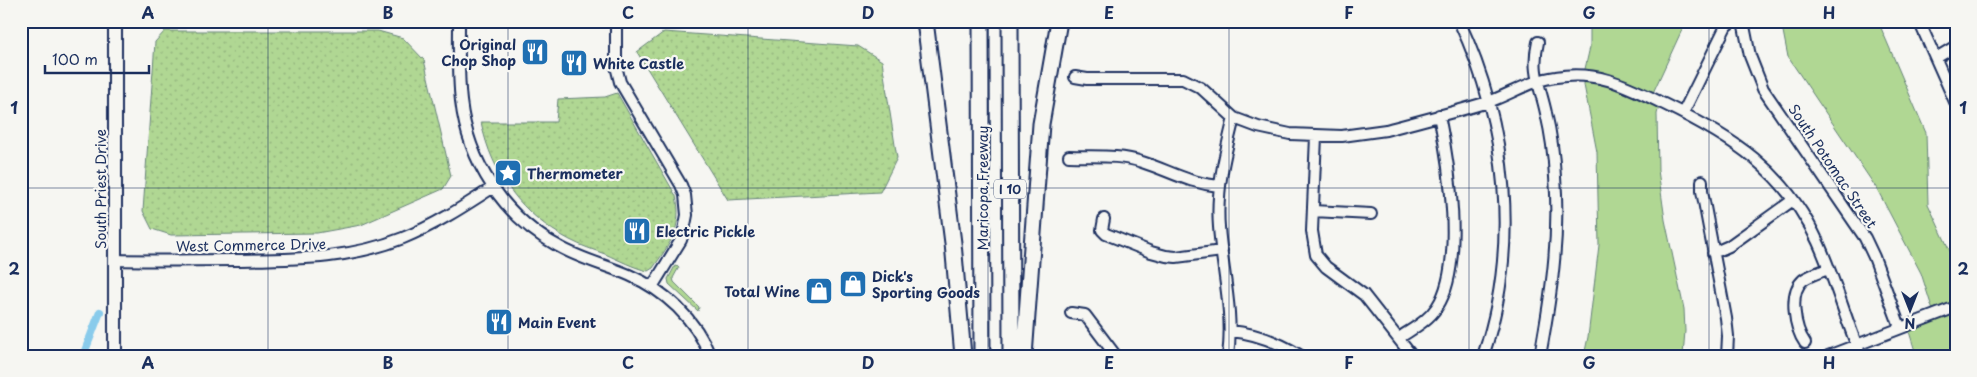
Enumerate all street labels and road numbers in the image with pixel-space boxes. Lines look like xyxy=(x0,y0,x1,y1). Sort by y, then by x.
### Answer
street label: South Potomac Street xyxy=(1784,100,1883,233)
street label: Maricopa Freeway xyxy=(972,126,993,250)
street label: South Priest Drive xyxy=(90,129,111,249)
road number: I 10 xyxy=(994,180,1026,198)
street label: West Commerce Drive xyxy=(176,233,326,257)

